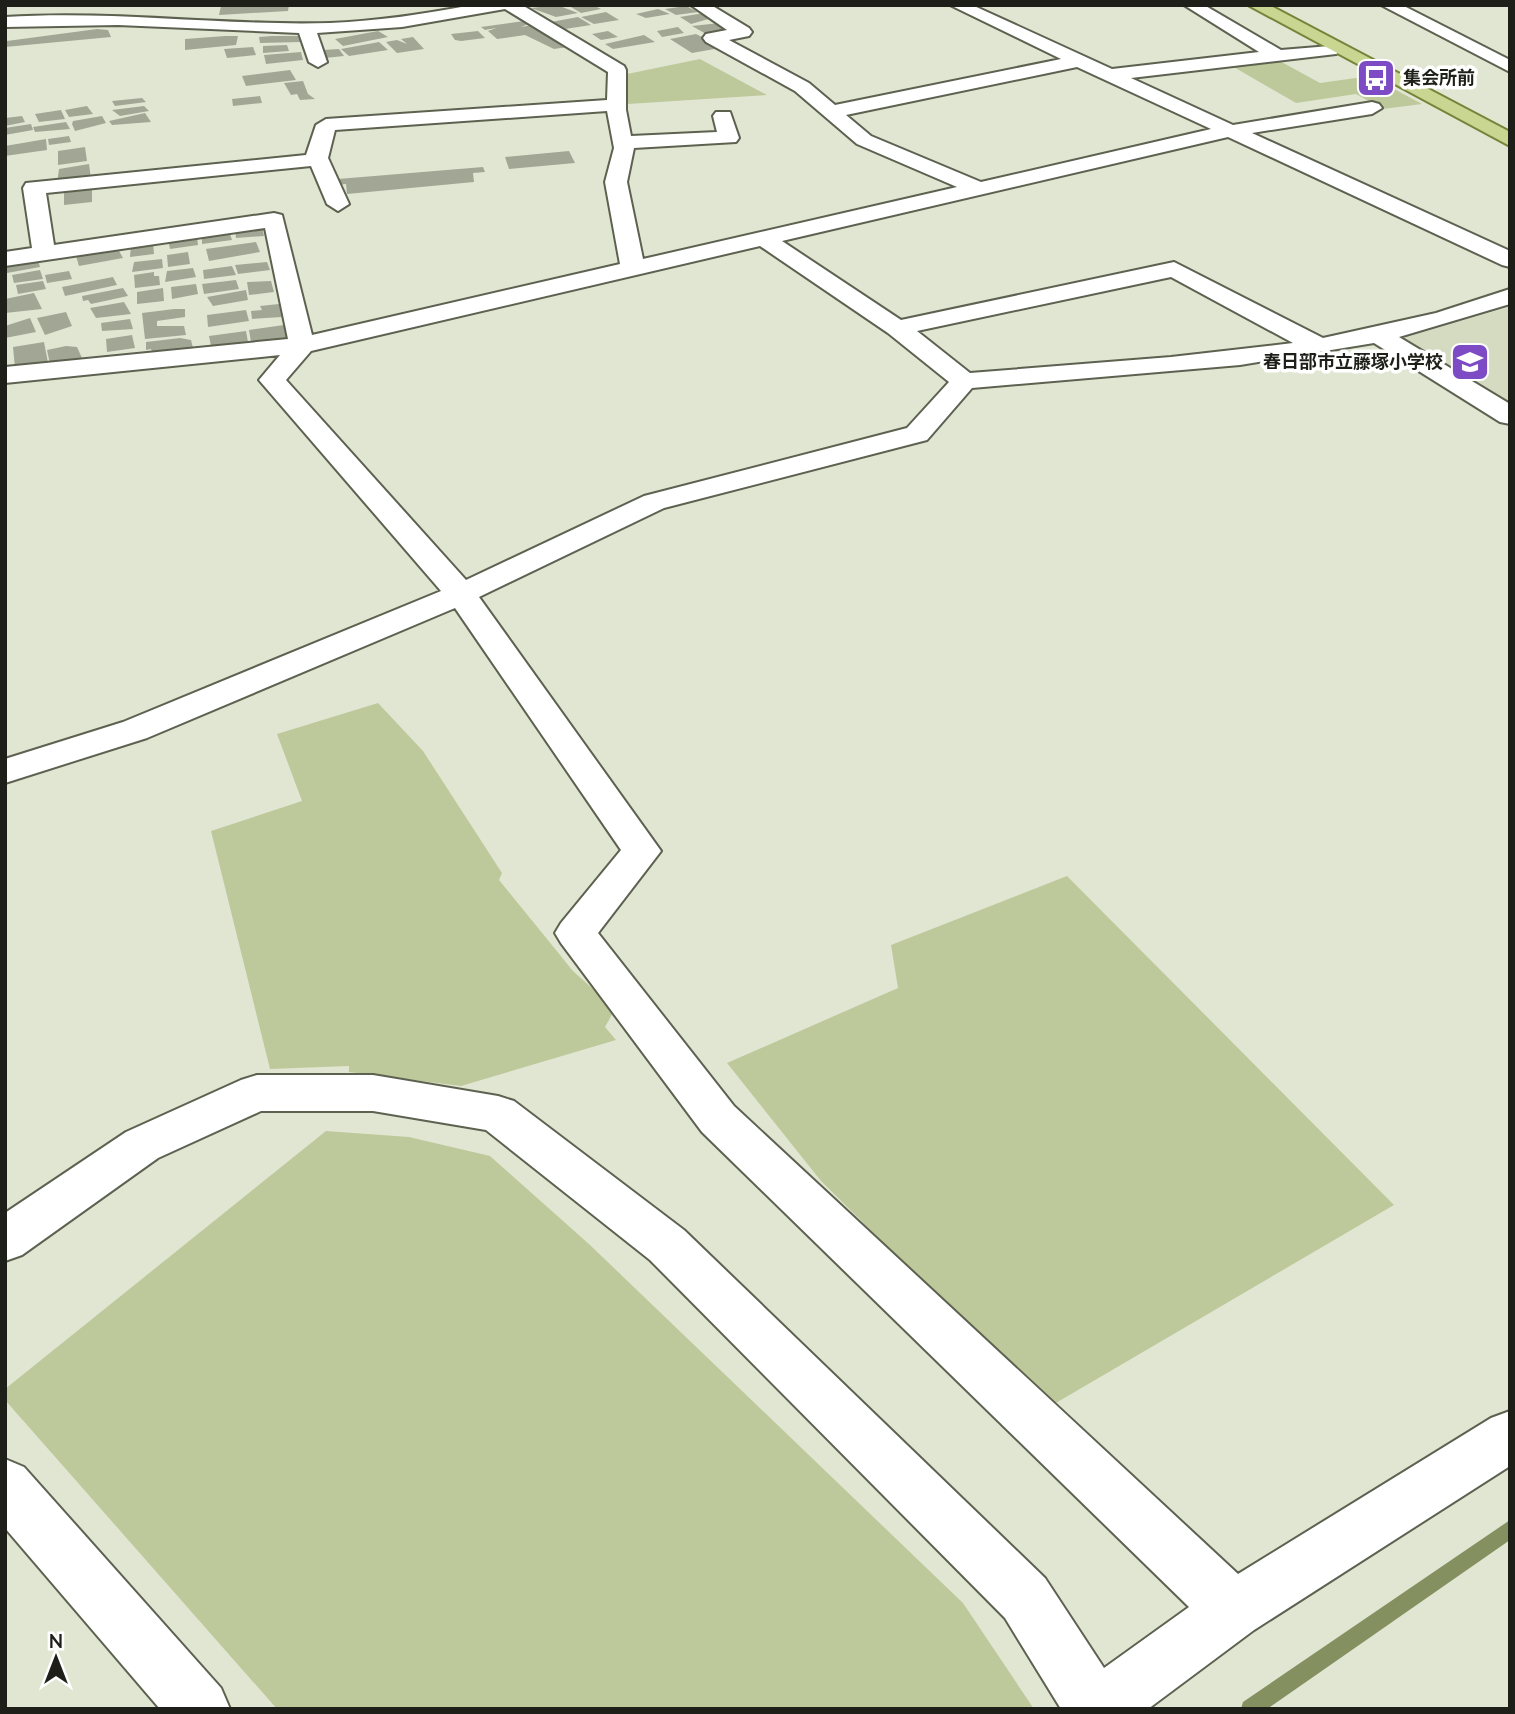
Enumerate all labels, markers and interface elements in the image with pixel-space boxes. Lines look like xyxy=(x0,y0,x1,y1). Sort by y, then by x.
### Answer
bus stop icon: 集会所前 xyxy=(1355,57,1397,99)
place label: 集会所前 xyxy=(1403,66,1475,89)
school or university icon: 春日部市立藤塚小学校 xyxy=(1449,341,1491,383)
place label: 春日部市立藤塚小学校 xyxy=(1263,350,1443,373)
north arrow xyxy=(21,1623,91,1693)
text: N xyxy=(49,1629,63,1653)

